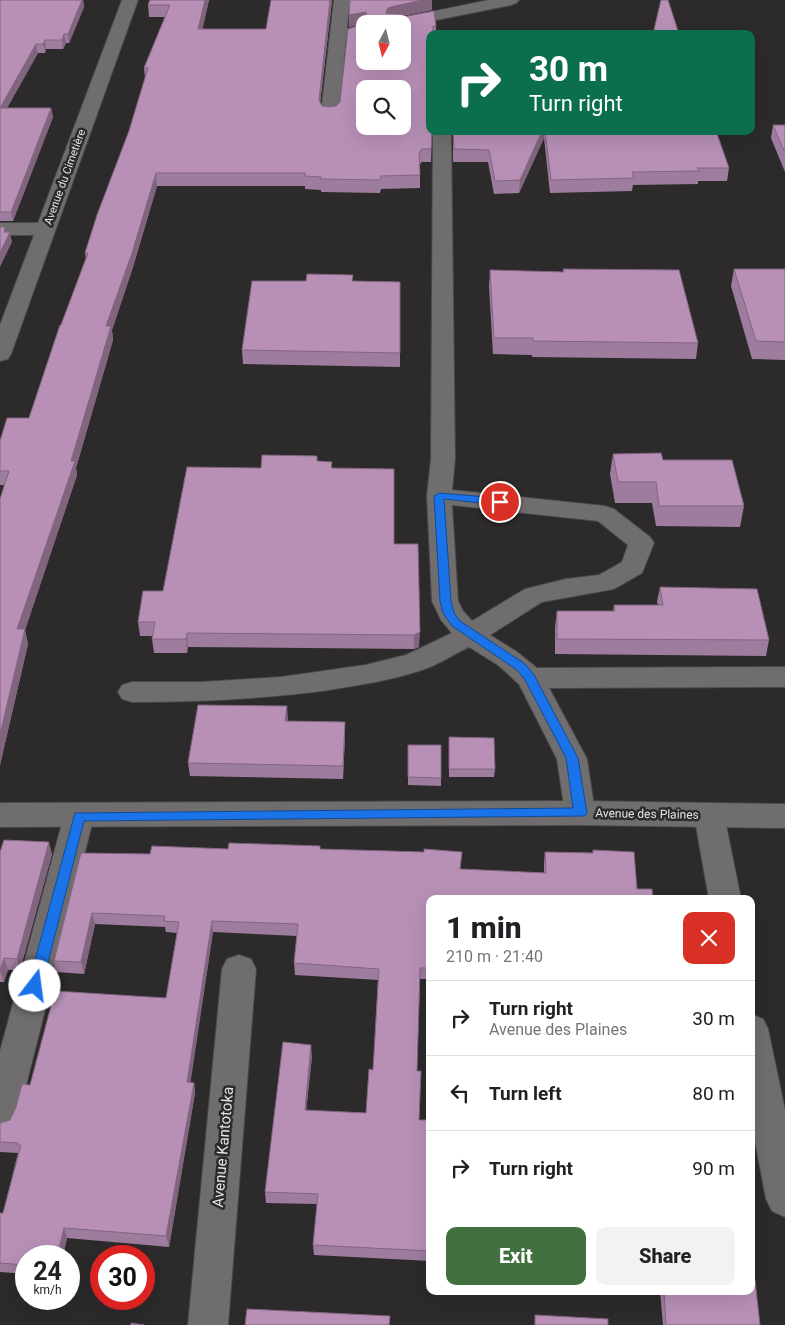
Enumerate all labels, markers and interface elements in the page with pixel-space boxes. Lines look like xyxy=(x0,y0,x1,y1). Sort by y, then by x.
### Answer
north arrow xyxy=(356,15,411,70)
map controls xyxy=(356,15,411,135)
text: 30 m xyxy=(529,49,608,90)
icon: right xyxy=(446,50,511,115)
button: search xyxy=(356,80,411,135)
text: Turn right xyxy=(529,91,623,116)
street label: Avenue du Cimetière xyxy=(42,127,88,226)
pin xyxy=(479,481,521,523)
icon: arrive xyxy=(486,488,514,516)
street label: Avenue des Plaines xyxy=(595,806,699,822)
text: 1 min xyxy=(446,910,522,945)
button: close xyxy=(683,912,735,964)
text: 210 m · 21:40 xyxy=(446,947,543,966)
position arrow xyxy=(8,959,60,1011)
text: Turn right xyxy=(489,997,573,1020)
icon: right xyxy=(446,1004,474,1032)
text: 30 m xyxy=(692,1007,735,1030)
text: Avenue des Plaines xyxy=(489,1020,627,1039)
icon: left xyxy=(446,1079,474,1107)
text: Turn left xyxy=(489,1082,562,1105)
text: 80 m xyxy=(692,1082,735,1105)
street label: Avenue Kantotoka xyxy=(209,1086,237,1208)
icon: right xyxy=(446,1154,474,1182)
text: Turn right xyxy=(489,1157,573,1180)
text: 90 m xyxy=(692,1157,735,1180)
button: Exit xyxy=(446,1227,586,1285)
button: Share xyxy=(596,1227,735,1285)
speed limit sign: 30 xyxy=(90,1245,155,1310)
text: 24 xyxy=(33,1257,62,1286)
text: km/h xyxy=(33,1283,62,1297)

